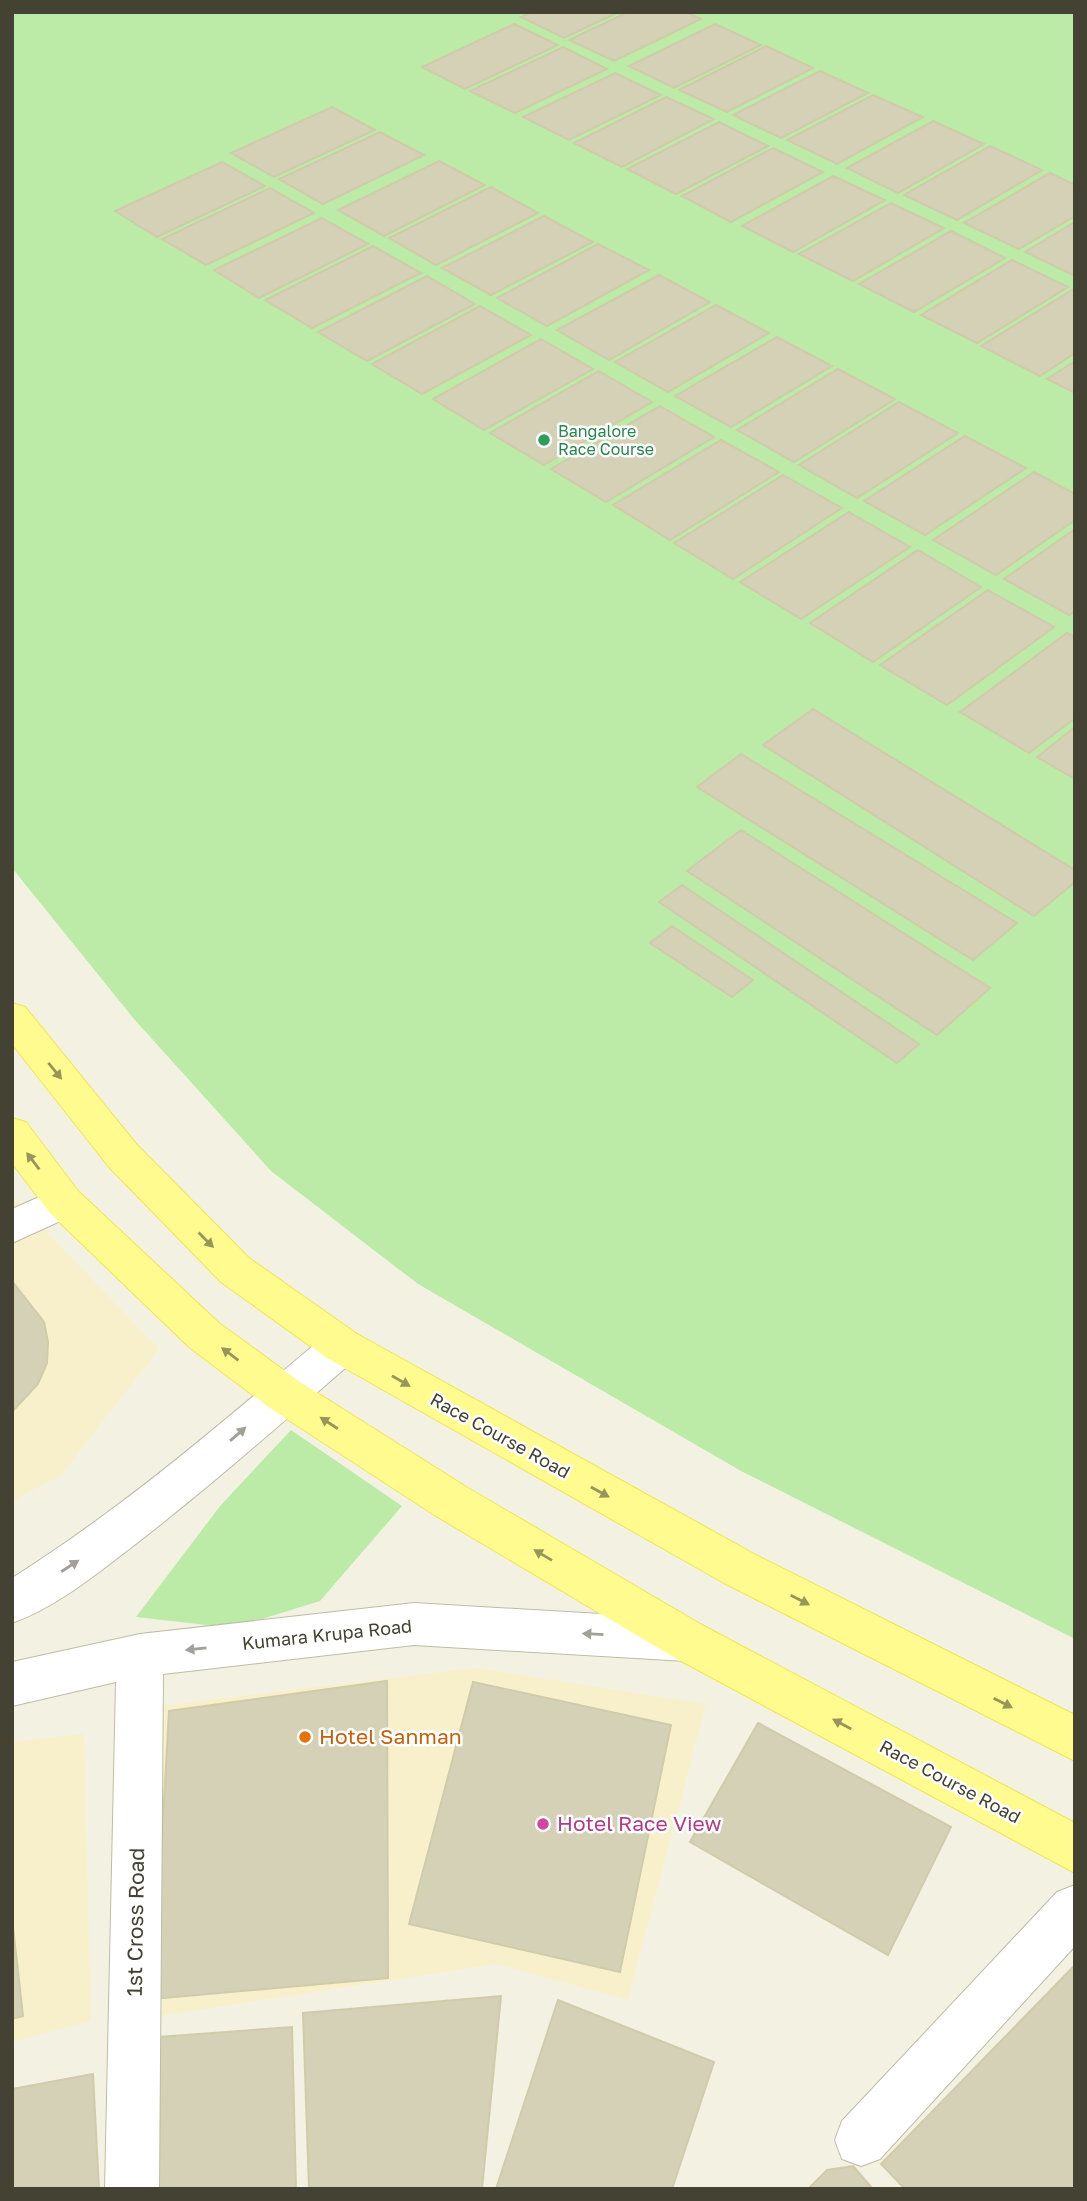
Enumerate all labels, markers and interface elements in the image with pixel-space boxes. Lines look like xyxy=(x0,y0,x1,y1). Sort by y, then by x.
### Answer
place label: Bangalore Race Course xyxy=(558,421,654,459)
marker: Bangalore Race Course xyxy=(536,432,552,448)
one-way arrow xyxy=(47,1061,62,1079)
one-way arrow xyxy=(26,1152,40,1170)
one-way arrow xyxy=(197,1231,213,1248)
one-way arrow xyxy=(221,1347,239,1361)
one-way arrow xyxy=(392,1374,411,1387)
street label: Race Course Road xyxy=(427,1388,574,1483)
one-way arrow xyxy=(319,1416,338,1429)
one-way arrow xyxy=(229,1426,247,1442)
one-way arrow xyxy=(590,1486,609,1498)
one-way arrow xyxy=(533,1549,552,1562)
one-way arrow xyxy=(60,1560,79,1573)
one-way arrow xyxy=(790,1594,810,1605)
street label: Kumara Krupa Road xyxy=(241,1614,413,1654)
one-way arrow xyxy=(582,1629,604,1640)
one-way arrow xyxy=(185,1644,207,1655)
one-way arrow xyxy=(993,1697,1013,1708)
one-way arrow xyxy=(832,1718,852,1730)
place label: Hotel Sanman xyxy=(319,1723,462,1749)
marker: Hotel Sanman xyxy=(297,1729,313,1745)
street label: Race Course Road xyxy=(876,1735,1025,1828)
place label: Hotel Race View xyxy=(557,1810,722,1836)
marker: Hotel Race View xyxy=(535,1816,551,1832)
street label: 1st Cross Road xyxy=(121,1847,149,1997)

